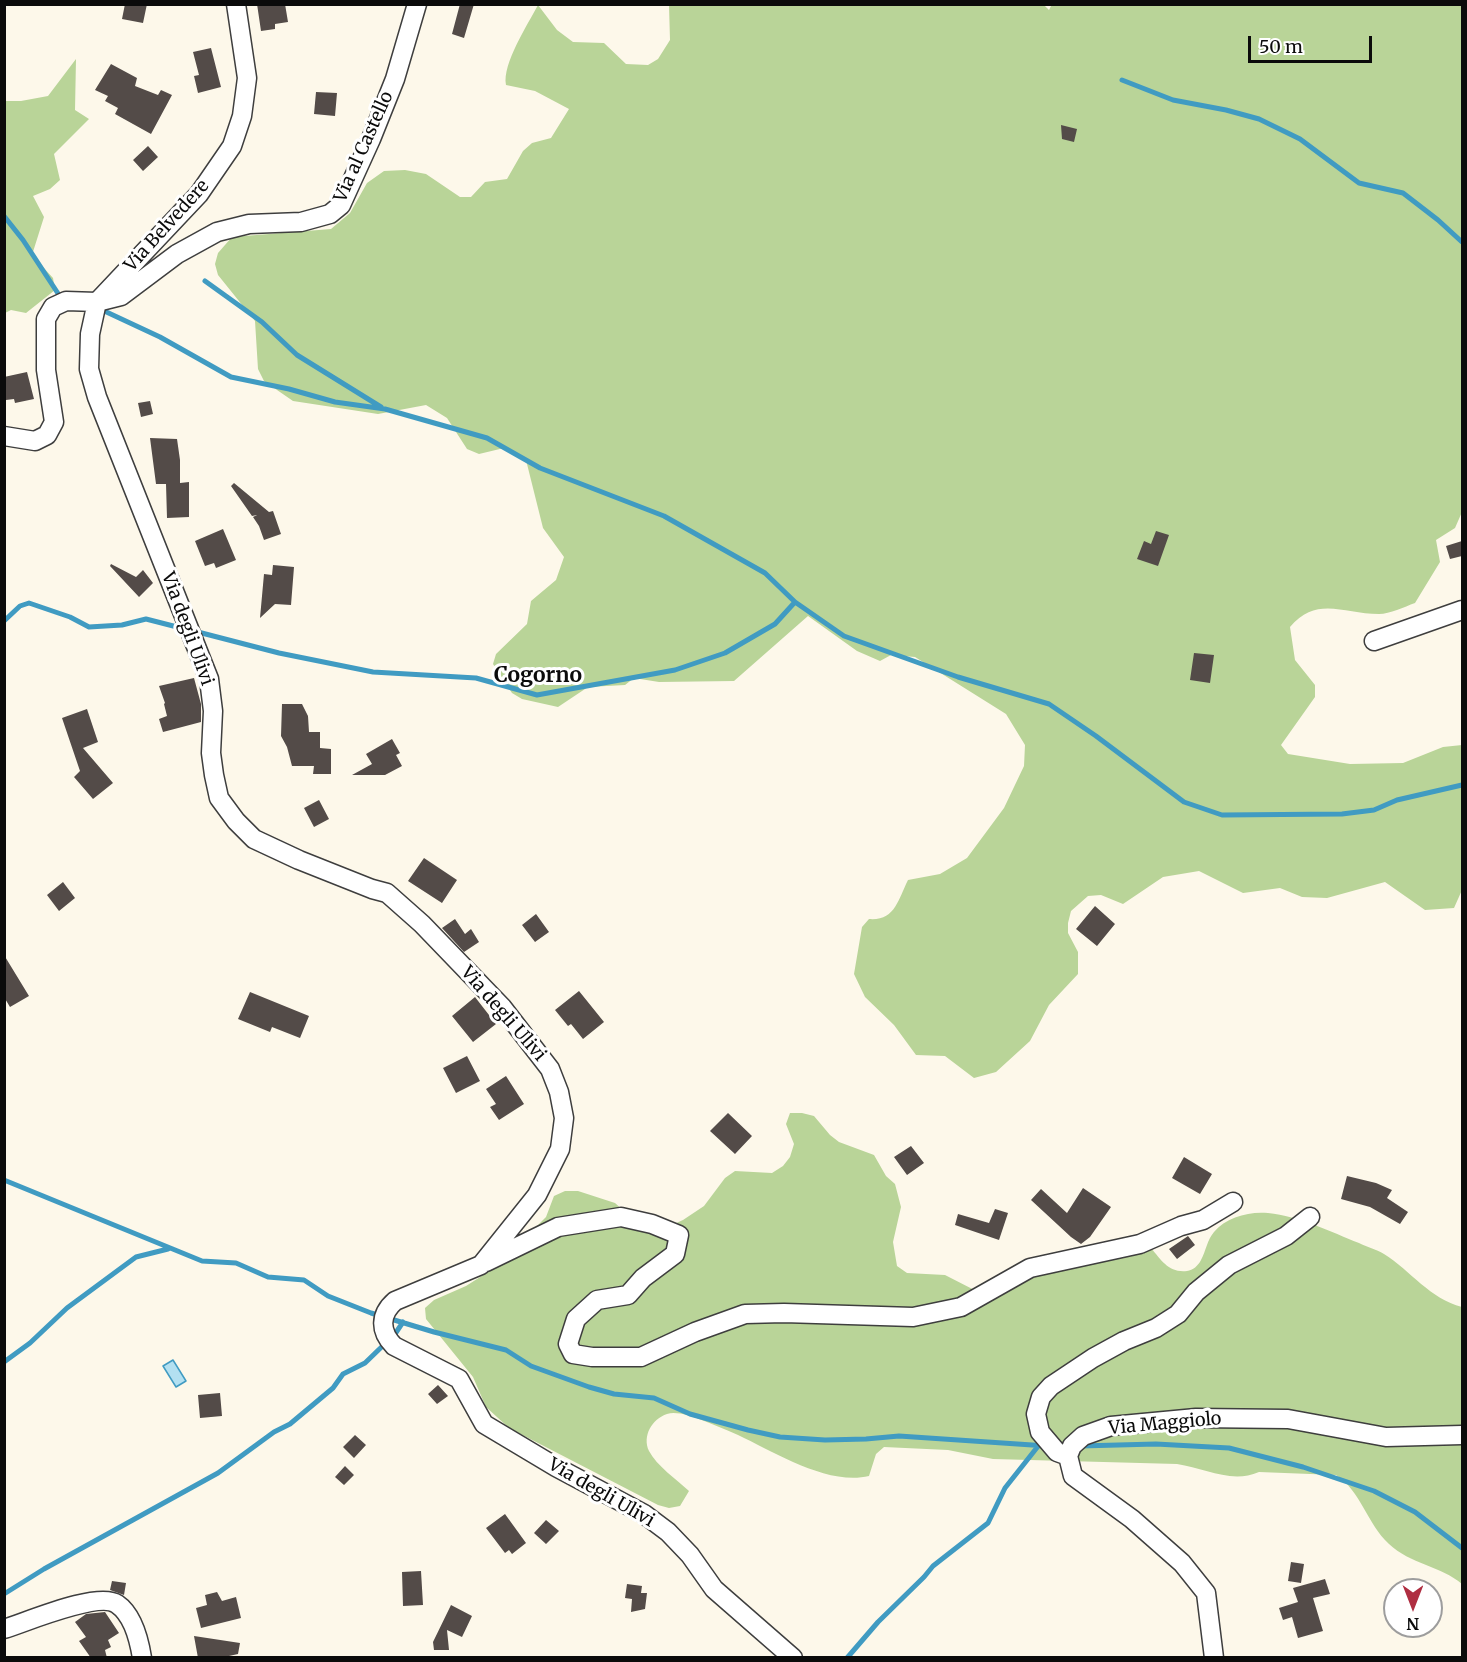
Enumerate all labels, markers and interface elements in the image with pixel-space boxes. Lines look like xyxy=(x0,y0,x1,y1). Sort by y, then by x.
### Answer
scale bar xyxy=(1251,24,1376,62)
text: 50 m xyxy=(1259,35,1303,58)
street label: Via al Castello xyxy=(330,88,398,206)
street label: Via Belvedere xyxy=(120,176,214,276)
street label: Via degli Ulivi xyxy=(157,569,217,689)
district label: Cogorno xyxy=(494,663,582,689)
street label: Via degli Ulivi xyxy=(456,962,550,1066)
street label: Via Maggiolo xyxy=(1108,1408,1222,1440)
street label: Via degli Ulivi xyxy=(544,1454,658,1532)
north arrow xyxy=(1383,1578,1443,1638)
text: N xyxy=(1407,1614,1419,1634)

